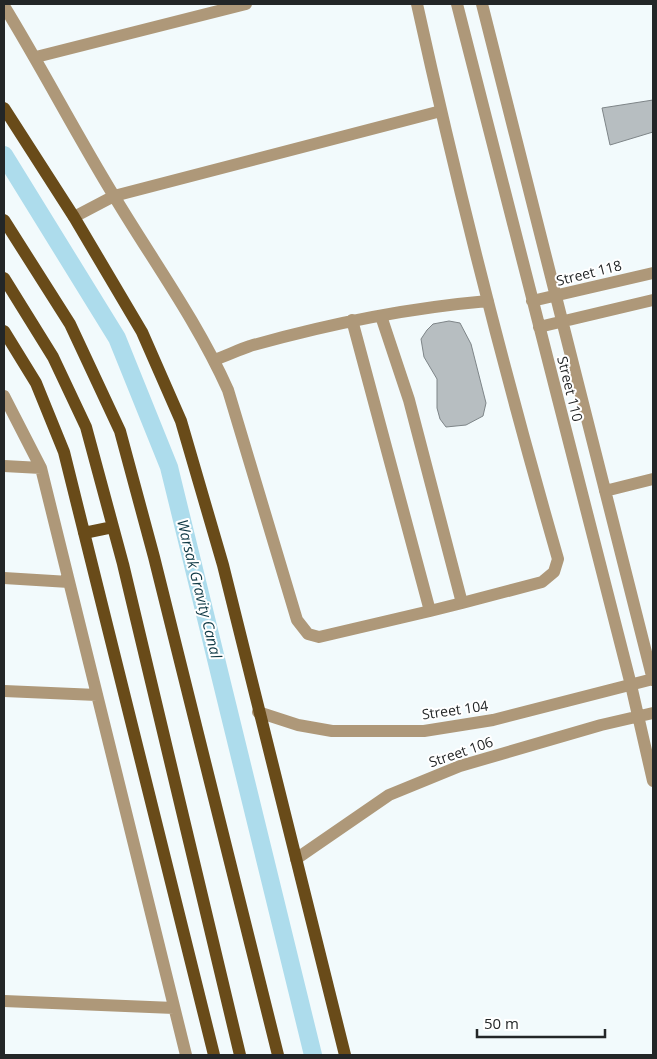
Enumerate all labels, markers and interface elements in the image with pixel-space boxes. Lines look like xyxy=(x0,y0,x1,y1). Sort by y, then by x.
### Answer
street label: Street 118 xyxy=(554,255,624,290)
street label: Street 110 xyxy=(553,354,588,424)
water label: Warsak Gravity Canal xyxy=(173,517,227,662)
street label: Street 104 xyxy=(421,695,489,724)
street label: Street 106 xyxy=(426,732,495,771)
scale bar xyxy=(477,1006,604,1038)
text: 50 m xyxy=(484,1013,519,1033)

